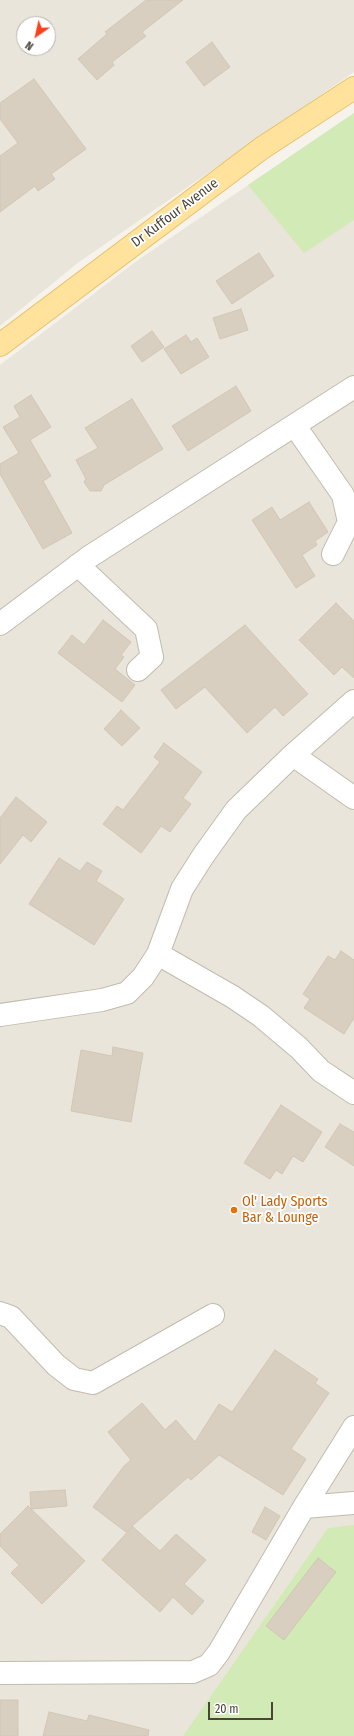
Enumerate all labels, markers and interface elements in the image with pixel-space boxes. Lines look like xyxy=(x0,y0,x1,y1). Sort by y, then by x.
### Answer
north arrow xyxy=(16,16,56,56)
text: N xyxy=(23,38,36,53)
street label: Dr Kuffour Avenue xyxy=(128,175,222,251)
place label: Ol' Lady Sports Bar & Lounge xyxy=(242,1194,328,1226)
marker: Ol' Lady Sports Bar & Lounge xyxy=(229,1205,239,1215)
scale bar xyxy=(210,1694,275,1720)
text: 20 m xyxy=(215,1702,239,1716)

